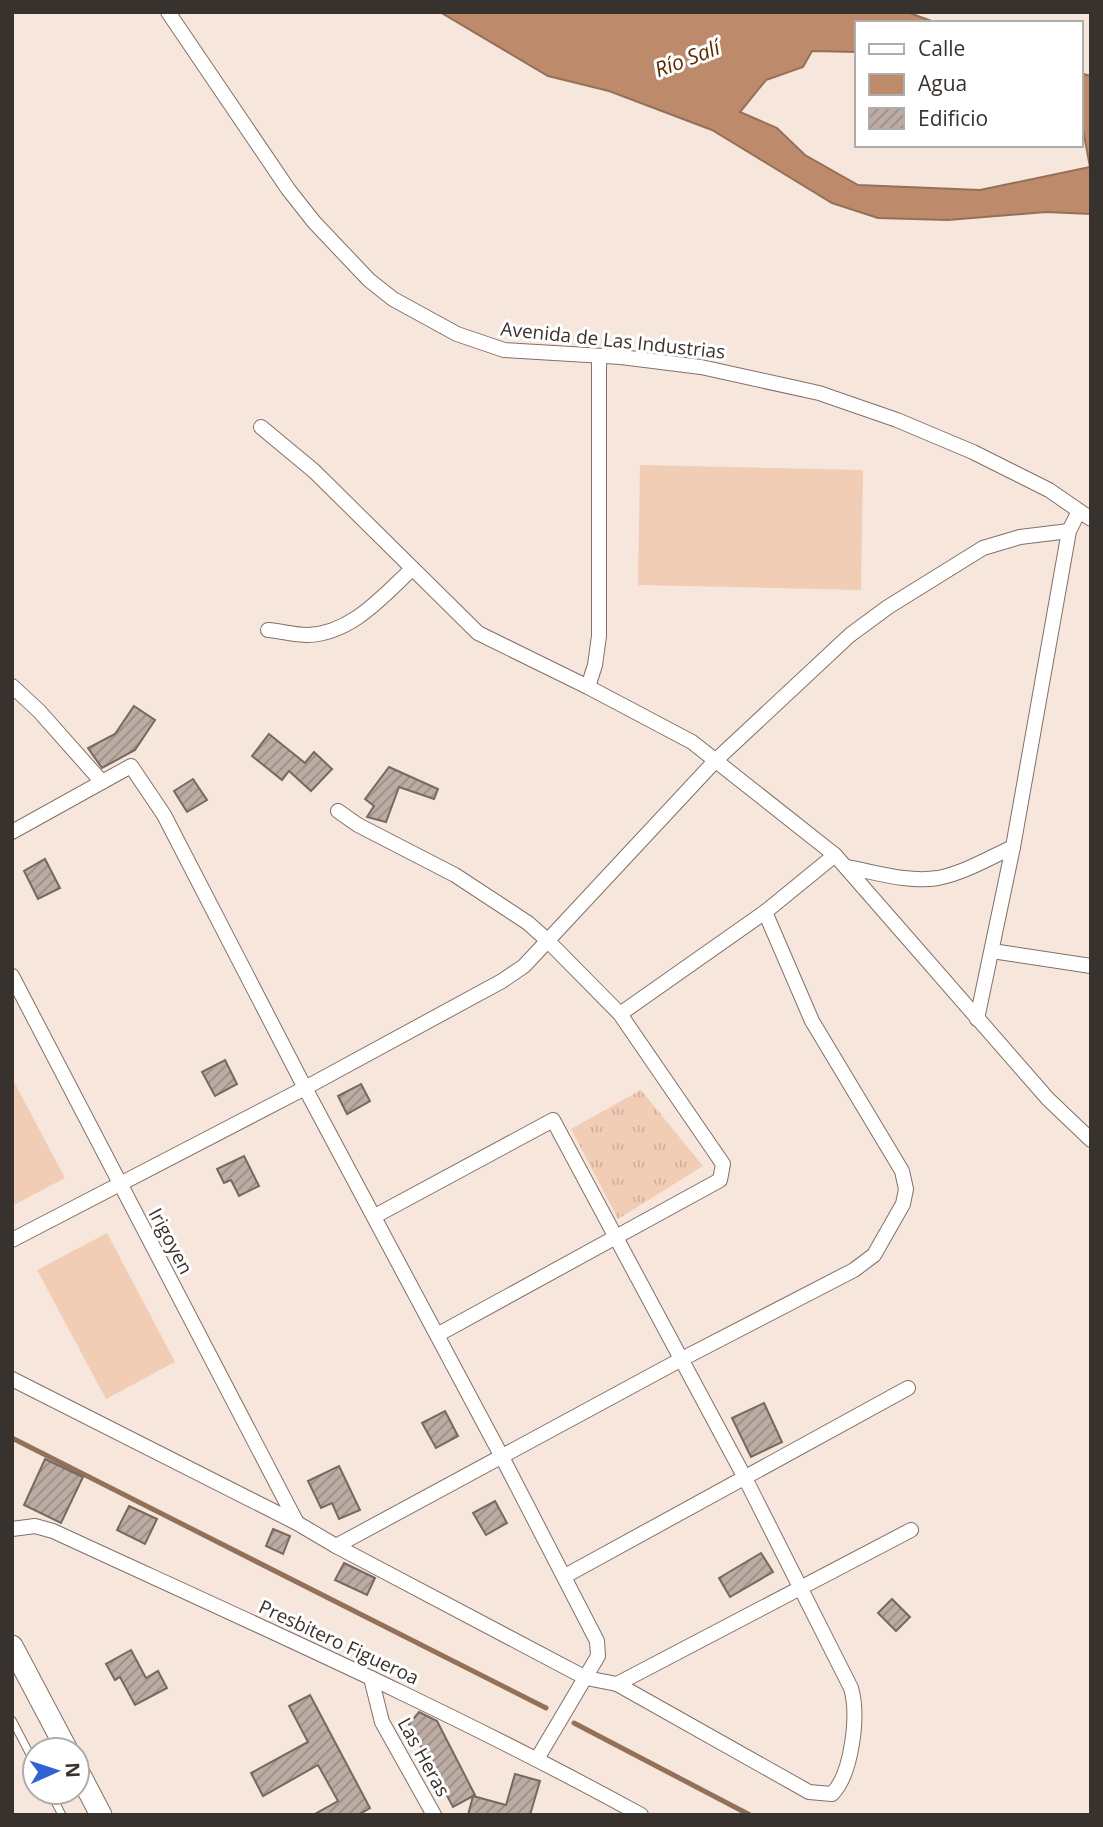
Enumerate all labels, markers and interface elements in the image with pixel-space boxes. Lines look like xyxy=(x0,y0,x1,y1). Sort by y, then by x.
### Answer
legend xyxy=(855,21,1082,147)
water label: Río Salí xyxy=(650,32,726,83)
text: Calle xyxy=(918,34,965,62)
text: Agua xyxy=(918,69,967,97)
text: Edificio xyxy=(918,104,988,132)
street label: Avenida de Las Industrias xyxy=(499,315,727,365)
street label: Irigoyen xyxy=(143,1203,199,1279)
street label: Presbitero Figueroa xyxy=(255,1593,423,1691)
street label: Las Heras xyxy=(392,1713,456,1801)
north arrow xyxy=(21,1736,91,1806)
text: N xyxy=(60,1762,86,1779)

